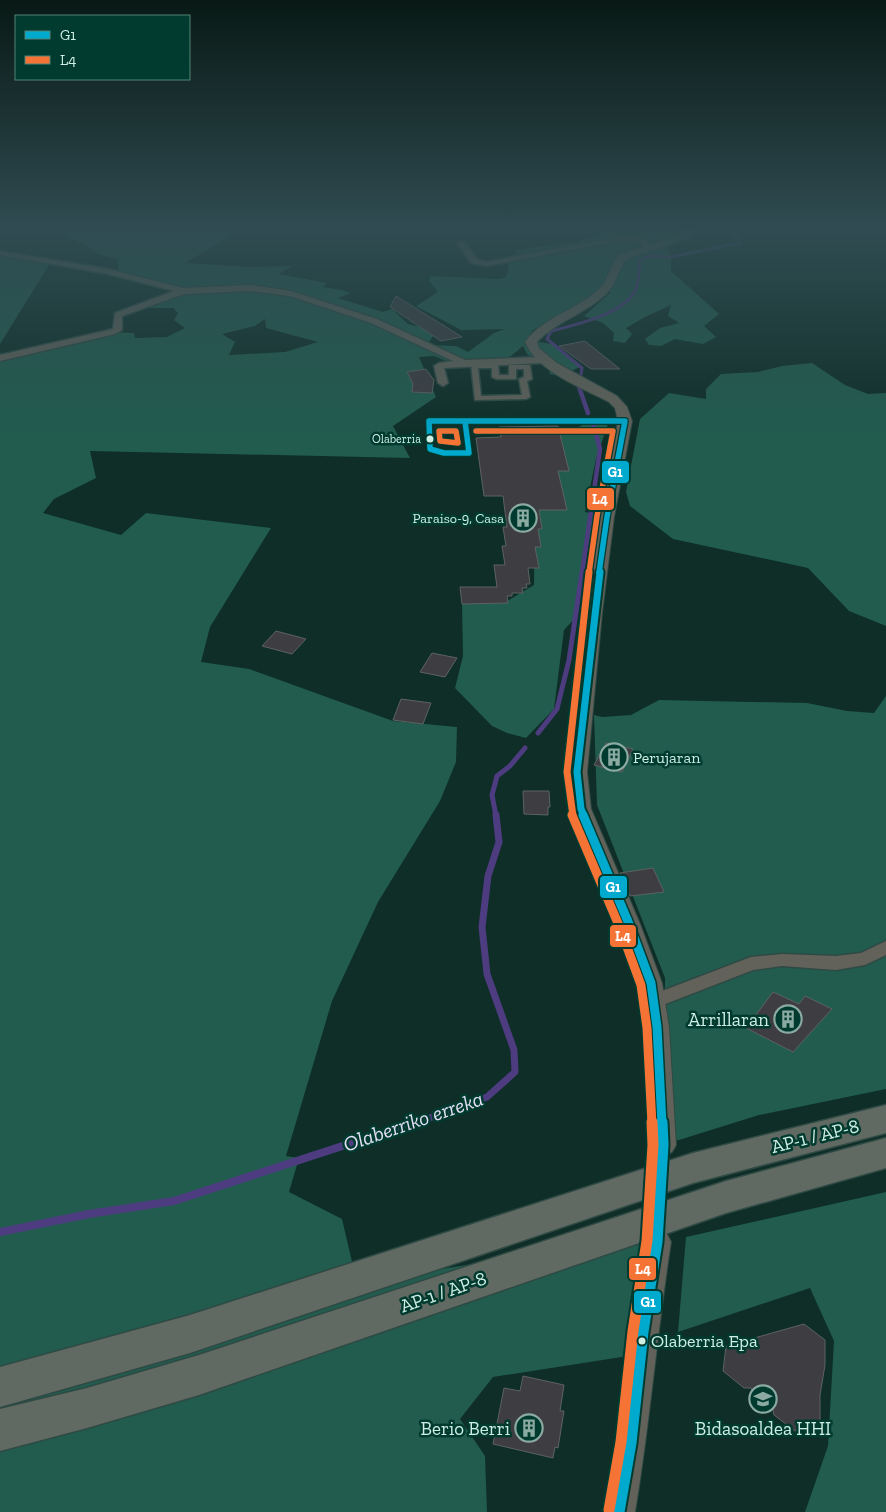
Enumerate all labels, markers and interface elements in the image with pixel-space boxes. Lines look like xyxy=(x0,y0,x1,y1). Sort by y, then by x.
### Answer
legend xyxy=(15,15,190,80)
text: G1 xyxy=(60,26,76,44)
text: L4 xyxy=(60,51,76,69)
place label: Olaberria xyxy=(372,432,421,446)
marker: Olaberria xyxy=(425,434,435,444)
line badge: G1 xyxy=(601,460,630,484)
text: G1 xyxy=(607,464,623,481)
line badge: L4 xyxy=(586,487,615,511)
text: L4 xyxy=(592,491,608,508)
building icon: Paraiso-9, Casa xyxy=(508,503,538,533)
place label: Paraiso-9, Casa xyxy=(412,510,504,527)
building icon: Perujaran xyxy=(599,742,629,772)
place label: Perujaran xyxy=(633,748,701,767)
line badge: G1 xyxy=(599,875,628,899)
text: G1 xyxy=(605,879,621,896)
line badge: L4 xyxy=(609,924,637,948)
text: L4 xyxy=(615,928,631,945)
building icon: Arrillaran xyxy=(773,1004,803,1034)
place label: Arrillaran xyxy=(688,1008,769,1031)
water label: Olaberriko erreka xyxy=(340,1085,486,1157)
street label: AP-1 / AP-8 xyxy=(769,1114,861,1158)
line badge: L4 xyxy=(628,1257,657,1281)
text: L4 xyxy=(635,1261,651,1278)
street label: AP-1 / AP-8 xyxy=(397,1267,489,1317)
line badge: G1 xyxy=(633,1290,662,1314)
text: G1 xyxy=(640,1294,656,1311)
place label: Olaberria Epa xyxy=(651,1330,758,1352)
marker: Olaberria Epa xyxy=(637,1336,647,1346)
school or university icon: Bidasoaldea HHI xyxy=(748,1384,778,1414)
building icon: Berio Berri xyxy=(514,1413,544,1443)
place label: Berio Berri xyxy=(421,1417,510,1440)
place label: Bidasoaldea HHI xyxy=(695,1417,831,1440)

